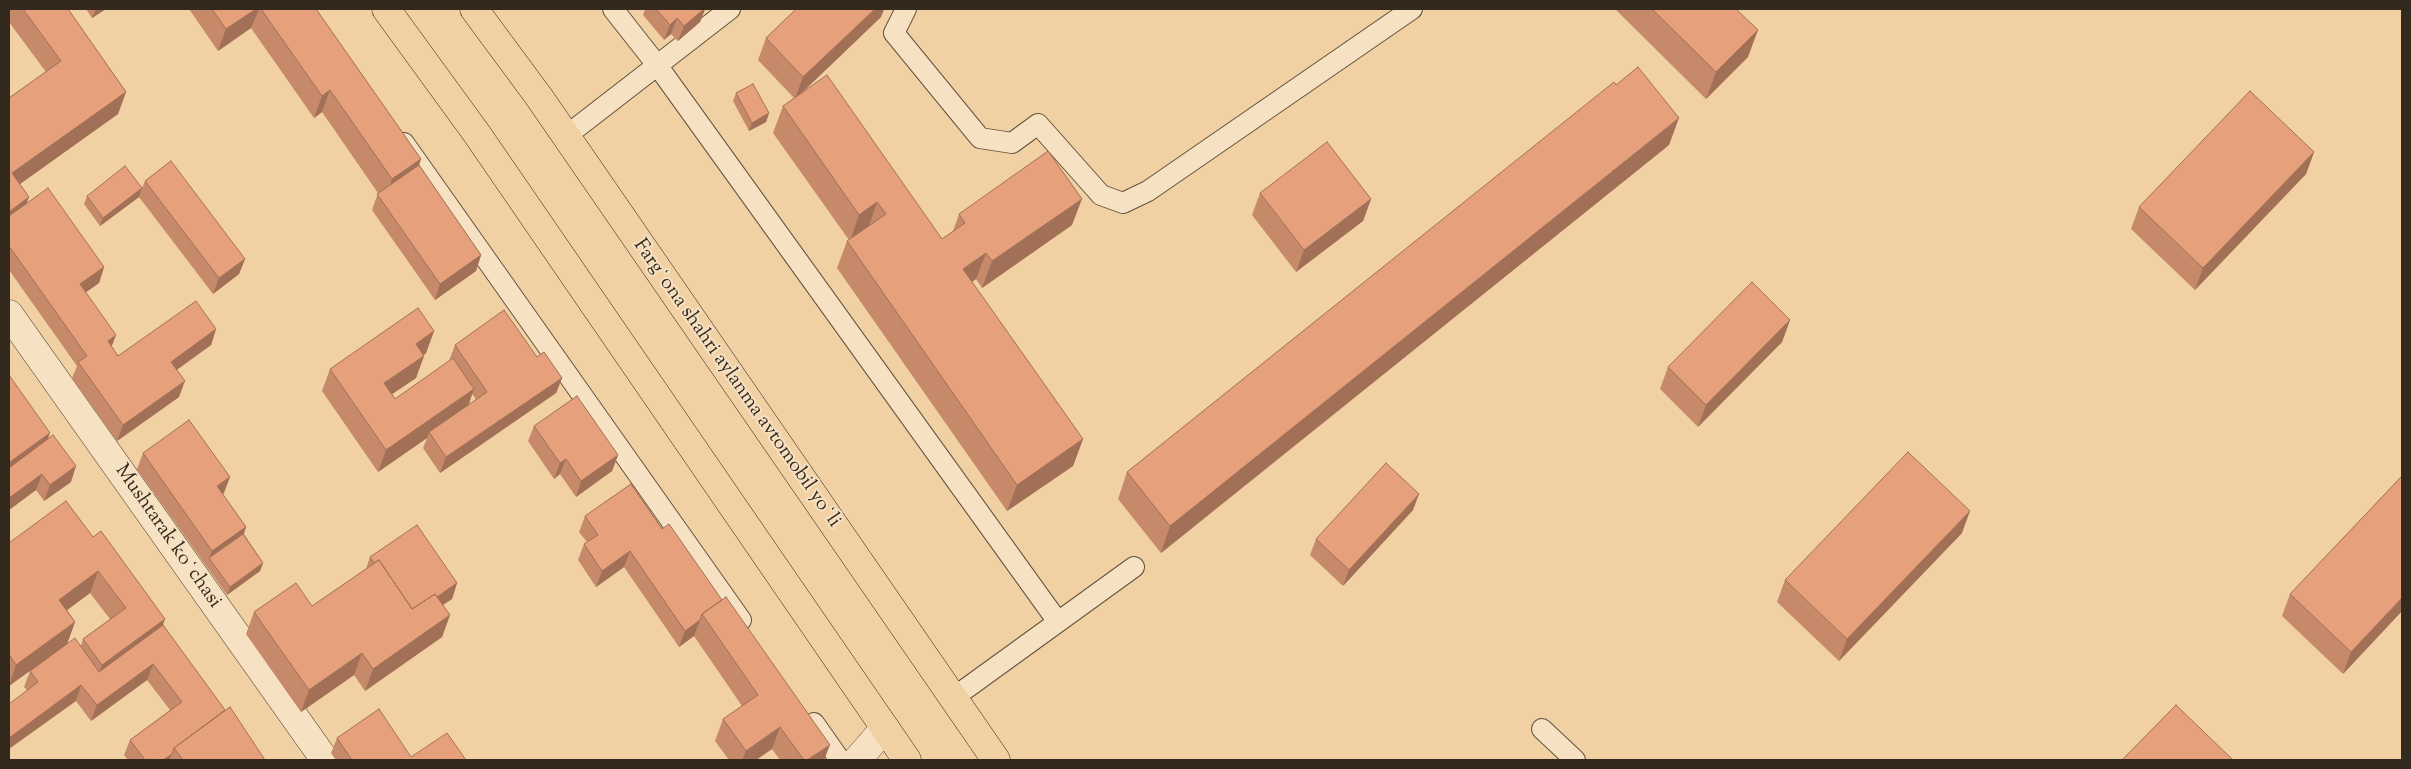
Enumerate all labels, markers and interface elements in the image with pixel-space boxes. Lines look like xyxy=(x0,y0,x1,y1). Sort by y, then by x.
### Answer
street label: Fargʻona shahri aylanma avtomobil yoʻli xyxy=(627,235,845,533)
street label: Mushtarak koʻchasi xyxy=(108,460,226,614)

